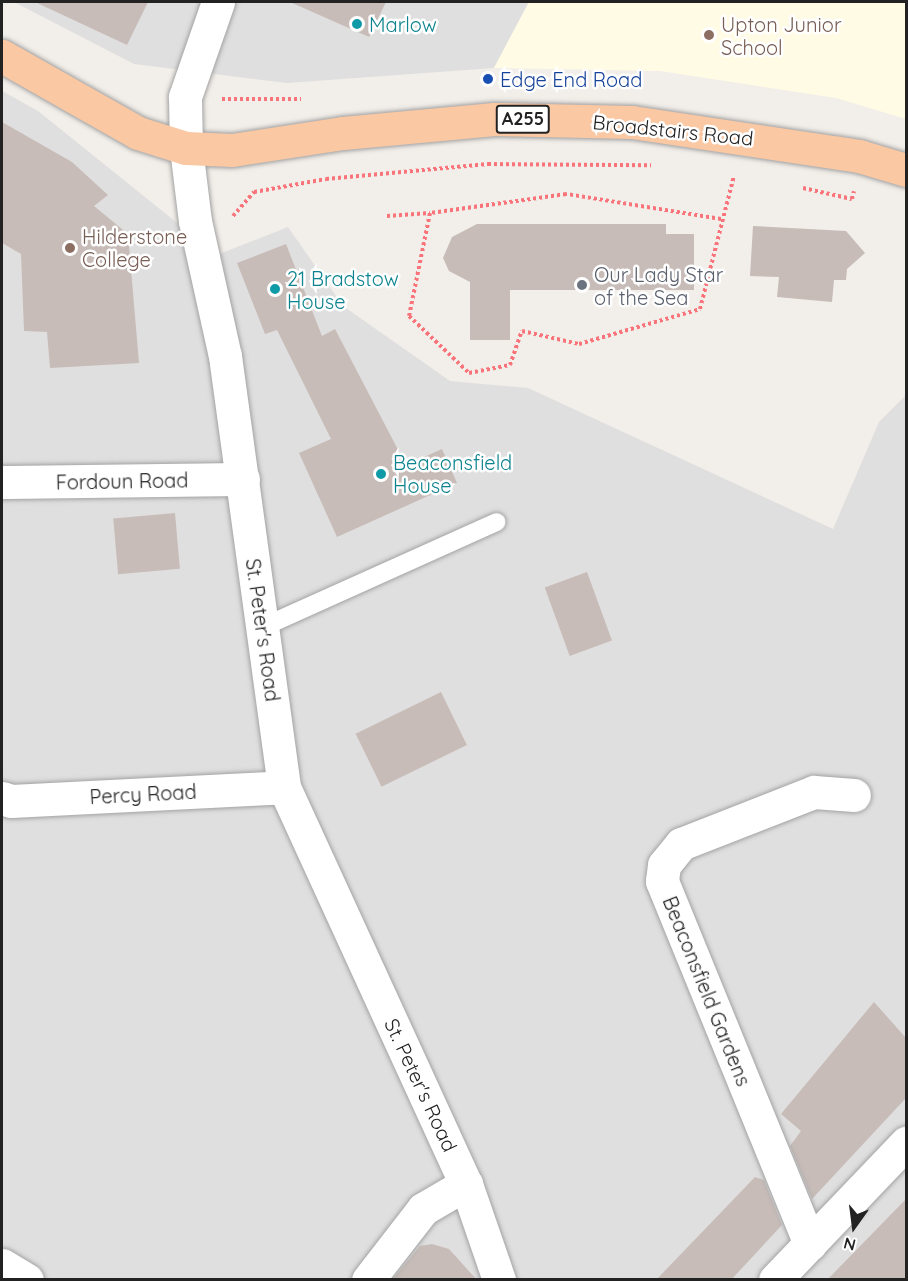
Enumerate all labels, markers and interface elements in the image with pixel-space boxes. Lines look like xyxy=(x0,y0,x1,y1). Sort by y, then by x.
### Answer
place label: Marlow xyxy=(369,12,437,36)
place label: Upton Junior School xyxy=(721,12,842,59)
marker: Marlow xyxy=(350,17,364,31)
marker: Upton Junior School xyxy=(702,28,716,42)
place label: Edge End Road xyxy=(500,67,642,91)
marker: Edge End Road xyxy=(481,72,495,86)
road number: A255 xyxy=(494,104,552,134)
street label: Broadstairs Road xyxy=(592,110,754,150)
place label: Hilderstone College xyxy=(82,225,187,272)
marker: Hilderstone College xyxy=(63,241,77,255)
place label: Our Lady Star of the Sea xyxy=(594,262,723,309)
place label: 21 Bradstow House xyxy=(287,266,399,313)
marker: Our Lady Star of the Sea xyxy=(575,278,589,292)
marker: 21 Bradstow House xyxy=(268,282,282,296)
place label: Beaconsfield House xyxy=(393,450,512,497)
marker: Beaconsfield House xyxy=(374,467,388,481)
street label: Fordoun Road xyxy=(56,468,188,494)
street label: St. Peter's Road xyxy=(241,557,285,703)
street label: Percy Road xyxy=(89,779,197,809)
street label: Beaconsfield Gardens xyxy=(658,893,756,1089)
street label: St. Peter's Road xyxy=(380,1015,462,1155)
north arrow xyxy=(824,1197,884,1257)
text: N xyxy=(842,1233,858,1256)

